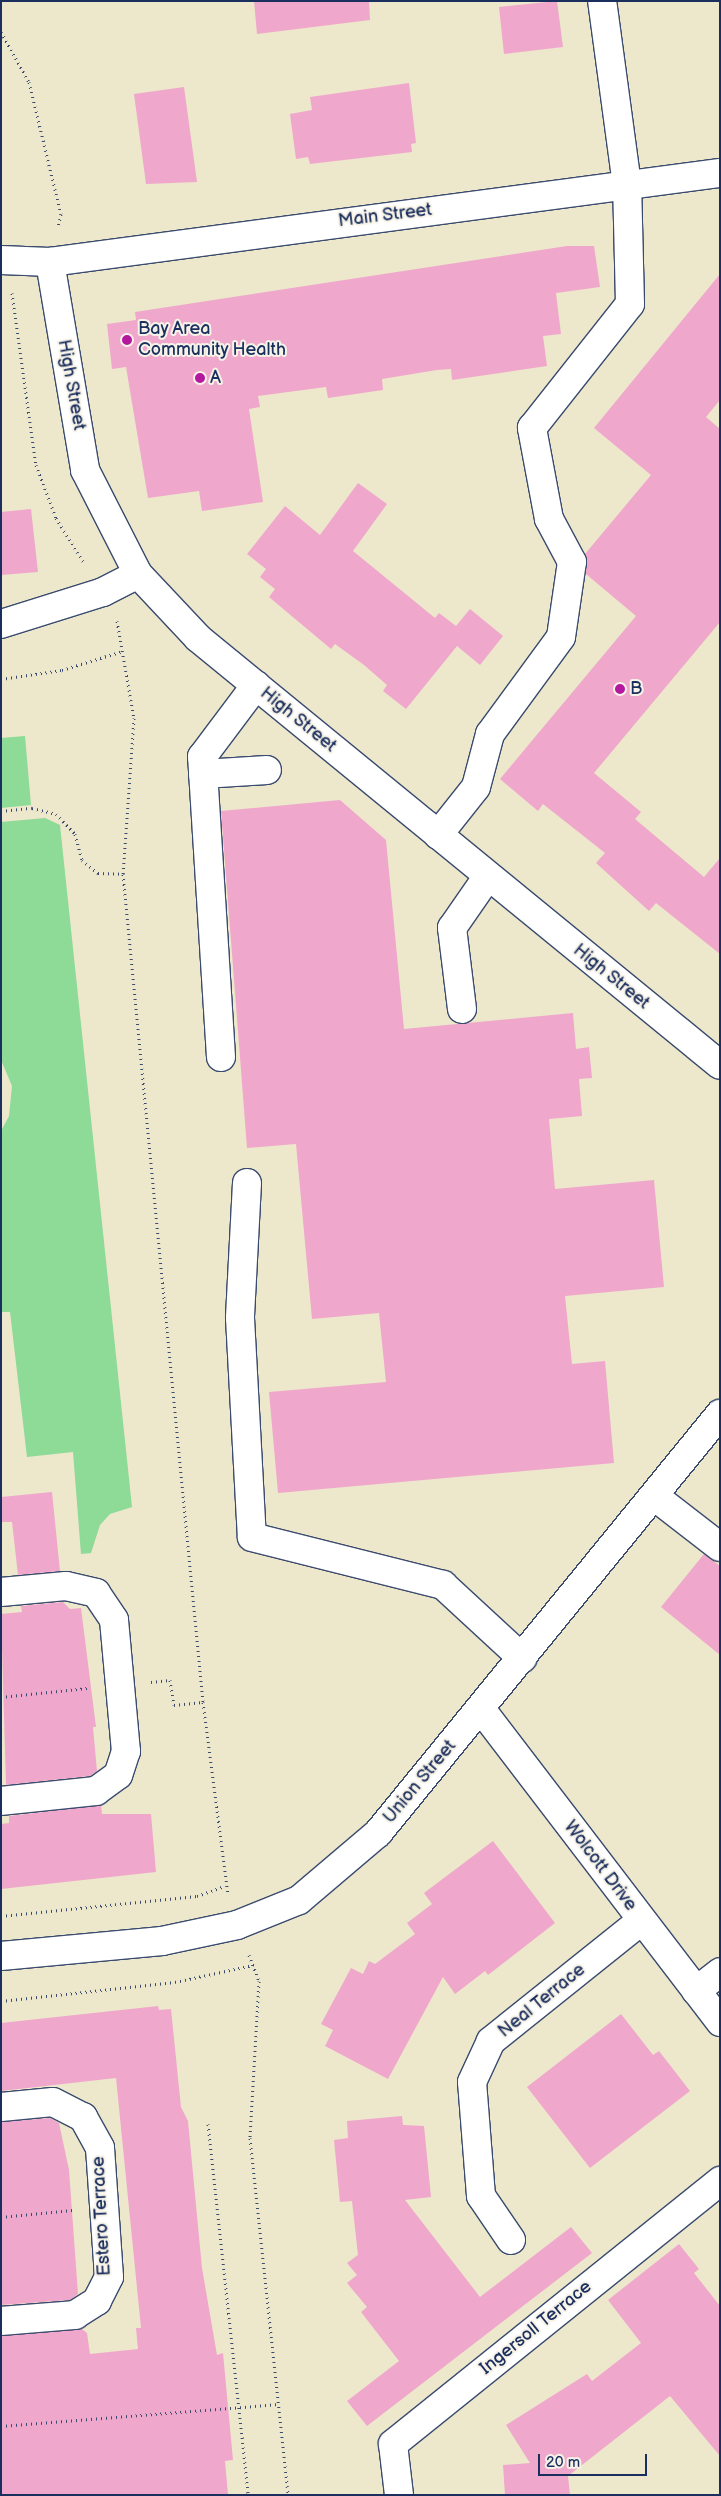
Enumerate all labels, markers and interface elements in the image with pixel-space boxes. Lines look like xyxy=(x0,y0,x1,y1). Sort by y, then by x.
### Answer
street label: Main Street xyxy=(337,200,433,232)
place label: Bay Area Community Health xyxy=(138,319,287,362)
marker: Bay Area Community Health xyxy=(120,333,134,347)
street label: High Street xyxy=(52,338,90,432)
place label: A xyxy=(210,367,221,389)
marker: A xyxy=(194,372,206,384)
place label: B xyxy=(630,678,642,700)
street label: High Street xyxy=(255,683,341,757)
marker: B xyxy=(614,683,626,695)
street label: High Street xyxy=(568,940,654,1014)
street label: Union Street xyxy=(379,1736,461,1828)
street label: Wolcott Drive xyxy=(559,1817,641,1915)
street label: Neal Terrace xyxy=(494,1959,590,2043)
street label: Estero Terrace xyxy=(88,2155,116,2277)
street label: Ingersoll Terrace xyxy=(476,2276,596,2380)
scale bar xyxy=(541,2444,650,2476)
text: 20 m xyxy=(546,2453,580,2472)

